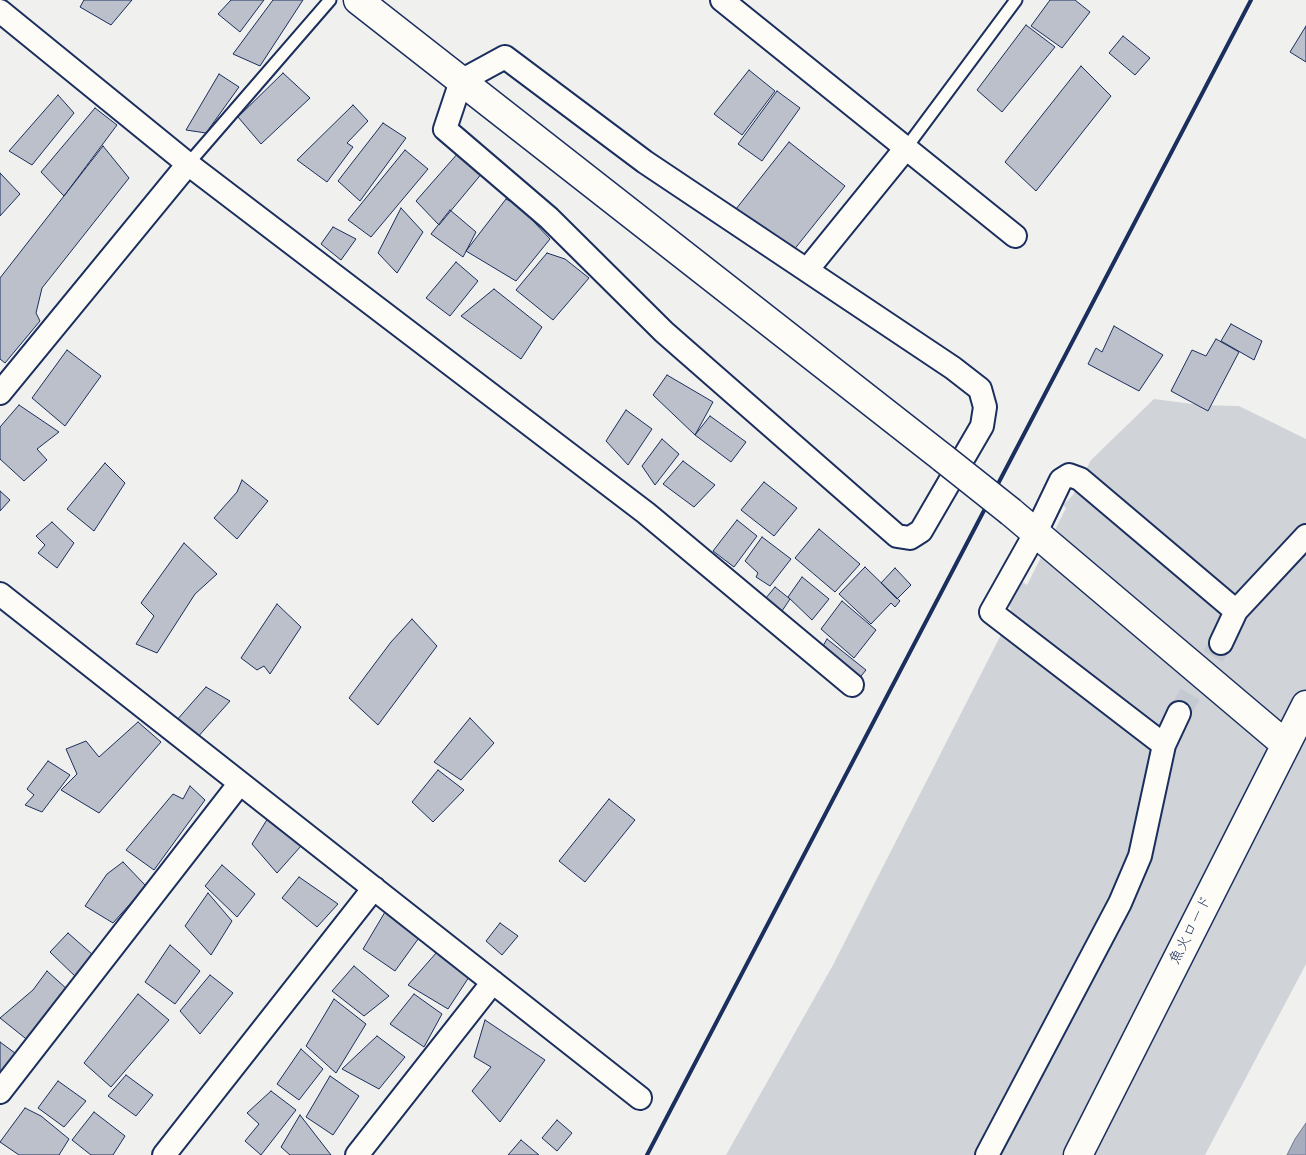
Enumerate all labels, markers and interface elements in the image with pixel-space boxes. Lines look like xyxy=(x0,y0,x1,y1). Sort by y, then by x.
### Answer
street label: 魚火ロード xyxy=(1166,893,1216,967)

